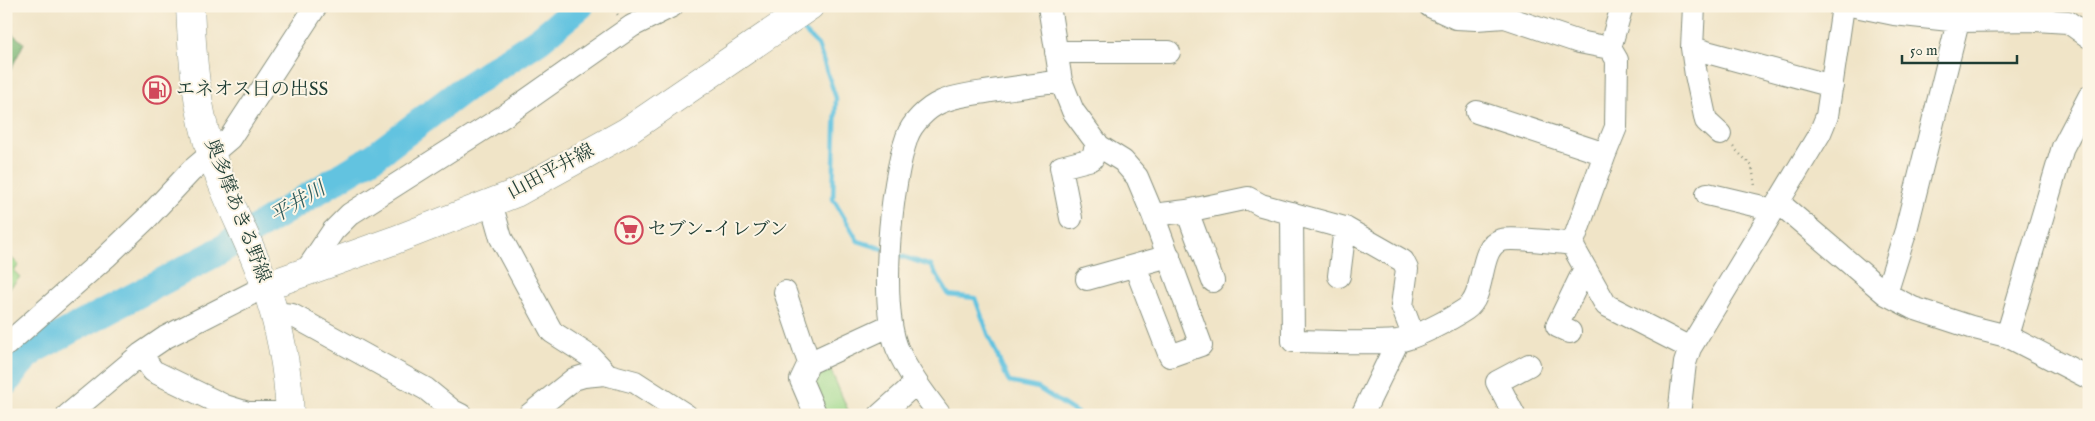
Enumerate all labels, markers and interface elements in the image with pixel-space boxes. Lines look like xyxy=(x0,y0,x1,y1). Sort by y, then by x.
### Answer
scale bar xyxy=(1902,32,2018,64)
text: 50 m xyxy=(1910,41,1938,60)
fuel station icon: エネオス日の出SS xyxy=(142,75,172,105)
place label: エネオス日の出SS xyxy=(176,78,328,102)
street label: 奥多摩あきる野線 xyxy=(199,136,275,286)
street label: 山田平井線 xyxy=(503,139,599,205)
water label: 平井川 xyxy=(266,176,332,229)
supermarket icon: セブン-イレブン xyxy=(614,215,644,245)
place label: セブン-イレブン xyxy=(648,218,788,242)

